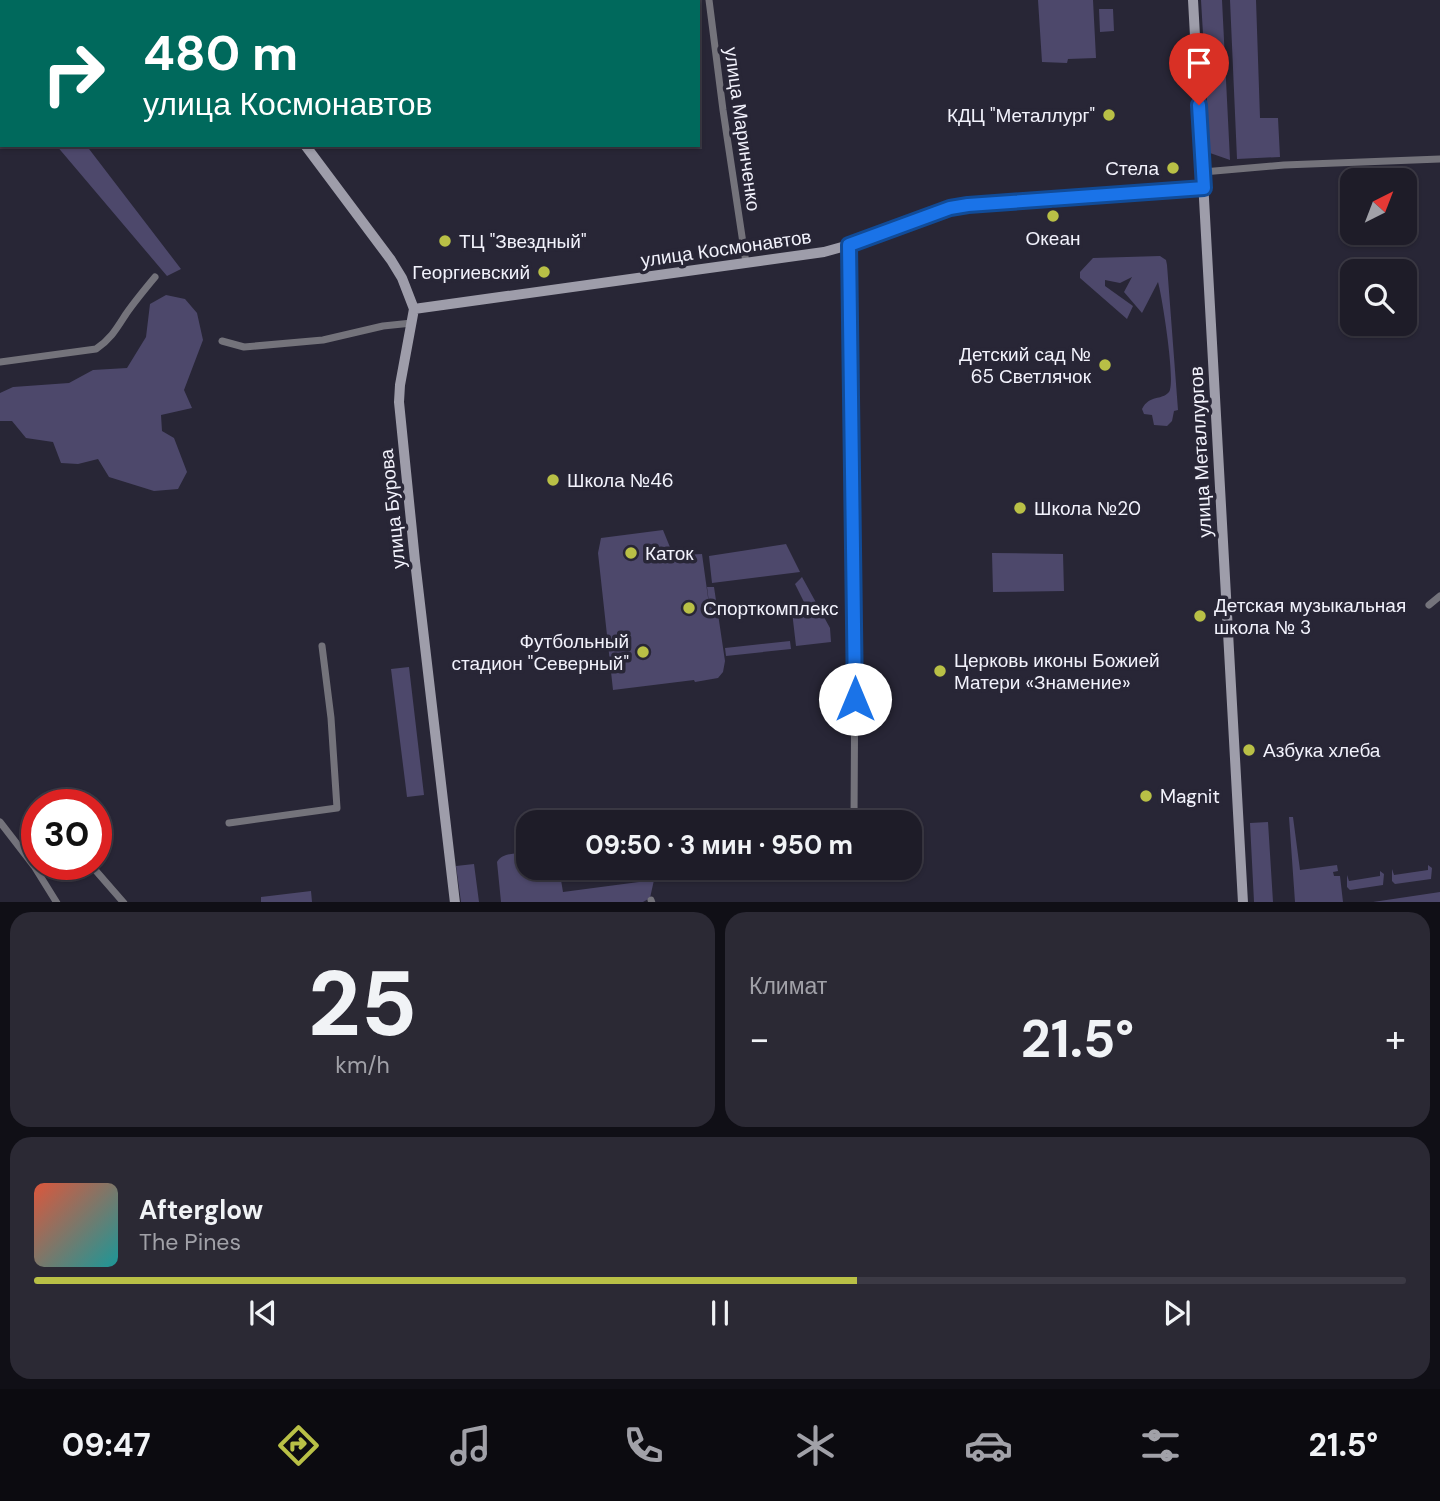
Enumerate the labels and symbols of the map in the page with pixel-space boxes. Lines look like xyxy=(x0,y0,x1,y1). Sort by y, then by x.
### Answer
pin xyxy=(1169,33,1229,105)
street label: улица Маринченко xyxy=(719,45,766,213)
place label: КДЦ "Металлург" xyxy=(947,103,1095,128)
marker: КДЦ "Металлург" xyxy=(1101,107,1117,123)
place label: Стела xyxy=(1105,156,1159,181)
marker: Стела xyxy=(1165,160,1181,176)
north arrow xyxy=(1340,168,1418,245)
marker: Океан xyxy=(1045,208,1061,224)
street label: улица Космонавтов xyxy=(639,224,813,273)
place label: Океан xyxy=(1026,226,1080,251)
place label: ТЦ "Звездный" xyxy=(459,229,586,254)
marker: ТЦ "Звездный" xyxy=(437,233,453,249)
place label: Георгиевский xyxy=(412,260,530,285)
marker: Георгиевский xyxy=(536,264,552,280)
place label: Детский сад № 65 Светлячок xyxy=(959,342,1092,389)
marker: Детский сад № 65 Светлячок xyxy=(1097,357,1113,373)
street label: улица Металлургов xyxy=(1184,366,1217,538)
street label: улица Бурова xyxy=(374,447,411,570)
place label: Школа №46 xyxy=(567,468,674,493)
marker: Школа №46 xyxy=(545,472,561,488)
place label: Школа №20 xyxy=(1034,496,1141,521)
marker: Школа №20 xyxy=(1012,500,1028,516)
place label: Каток xyxy=(645,541,694,566)
marker: Каток xyxy=(623,545,639,561)
place label: Детская музыкальная школа № 3 xyxy=(1214,593,1406,640)
place label: Спорткомплекс xyxy=(703,596,839,621)
marker: Спорткомплекс xyxy=(681,600,697,616)
marker: Детская музыкальная школа № 3 xyxy=(1192,608,1208,624)
place label: Футбольный стадион "Северный" xyxy=(452,629,629,676)
marker: Футбольный стадион "Северный" xyxy=(635,644,651,660)
place label: Церковь иконы Божией Матери «Знамение» xyxy=(954,648,1160,695)
position arrow xyxy=(818,662,892,736)
marker: Церковь иконы Божией Матери «Знамение» xyxy=(932,663,948,679)
place label: Азбука хлеба xyxy=(1263,738,1381,763)
marker: Азбука хлеба xyxy=(1241,742,1257,758)
place label: Magnit xyxy=(1160,784,1220,809)
marker: Magnit xyxy=(1138,788,1154,804)
speed limit sign: 30 xyxy=(21,789,112,880)

